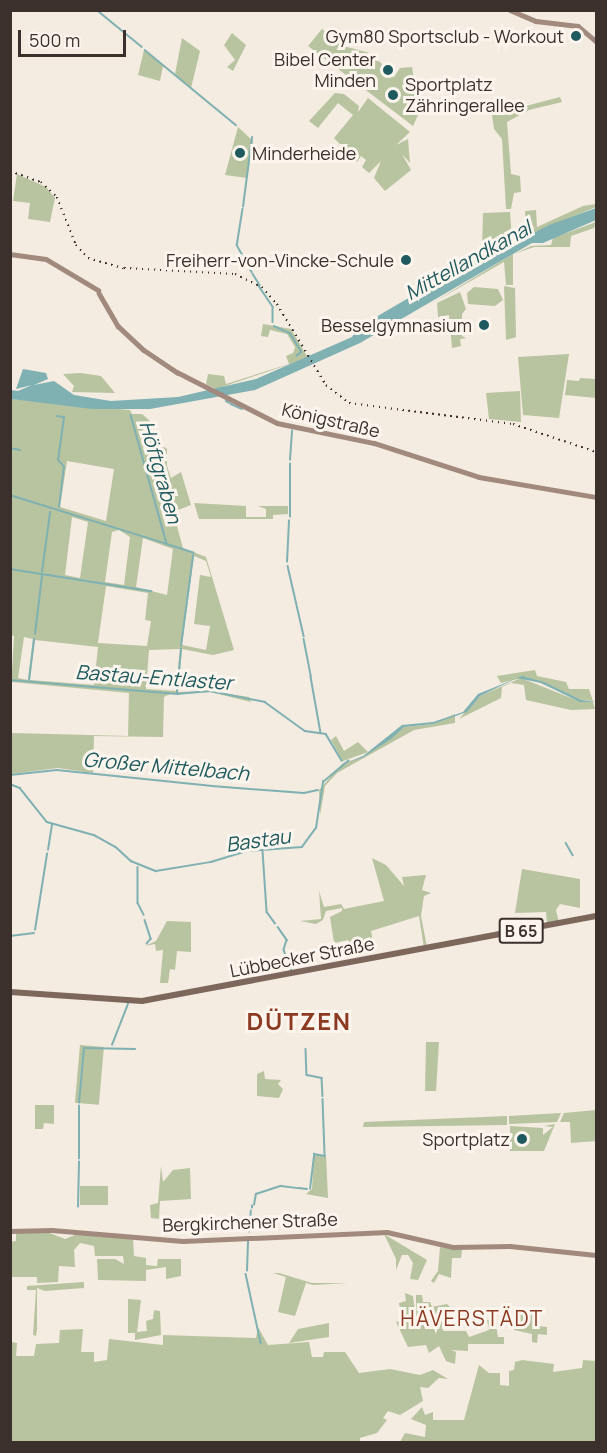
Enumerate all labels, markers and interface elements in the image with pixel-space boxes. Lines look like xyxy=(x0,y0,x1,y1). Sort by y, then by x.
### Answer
scale bar xyxy=(21,18,129,56)
place label: Gym80 Sportsclub - Workout xyxy=(326,25,564,47)
text: 500 m xyxy=(29,28,80,52)
marker: Gym80 Sportsclub - Workout xyxy=(569,29,583,43)
place label: Bibel Center Minden xyxy=(274,49,376,92)
marker: Bibel Center Minden xyxy=(381,63,395,77)
place label: Sportplatz Zähringerallee xyxy=(405,74,525,116)
marker: Sportplatz Zähringerallee xyxy=(386,88,400,102)
place label: Minderheide xyxy=(252,142,356,164)
marker: Minderheide xyxy=(233,146,247,160)
water label: Mittellandkanal xyxy=(401,215,535,305)
place label: Freiherr-von-Vincke-Schule xyxy=(166,249,394,271)
marker: Freiherr-von-Vincke-Schule xyxy=(399,253,413,267)
place label: Besselgymnasium xyxy=(321,314,472,336)
marker: Besselgymnasium xyxy=(477,318,491,332)
street label: Königstraße xyxy=(280,398,382,442)
water label: Höftgraben xyxy=(135,418,187,526)
water label: Bastau-Entlaster xyxy=(75,660,233,694)
water label: Großer Mittelbach xyxy=(82,747,250,785)
water label: Bastau xyxy=(224,824,292,856)
road number: B 65 xyxy=(498,918,544,944)
street label: Lübbecker Straße xyxy=(228,932,376,982)
district label: DÜTZEN xyxy=(247,1007,351,1035)
place label: Sportplatz xyxy=(422,1128,510,1150)
marker: Sportplatz xyxy=(515,1132,529,1146)
street label: Bergkirchener Straße xyxy=(162,1208,338,1236)
district label: HÄVERSTÄDT xyxy=(400,1305,544,1331)

